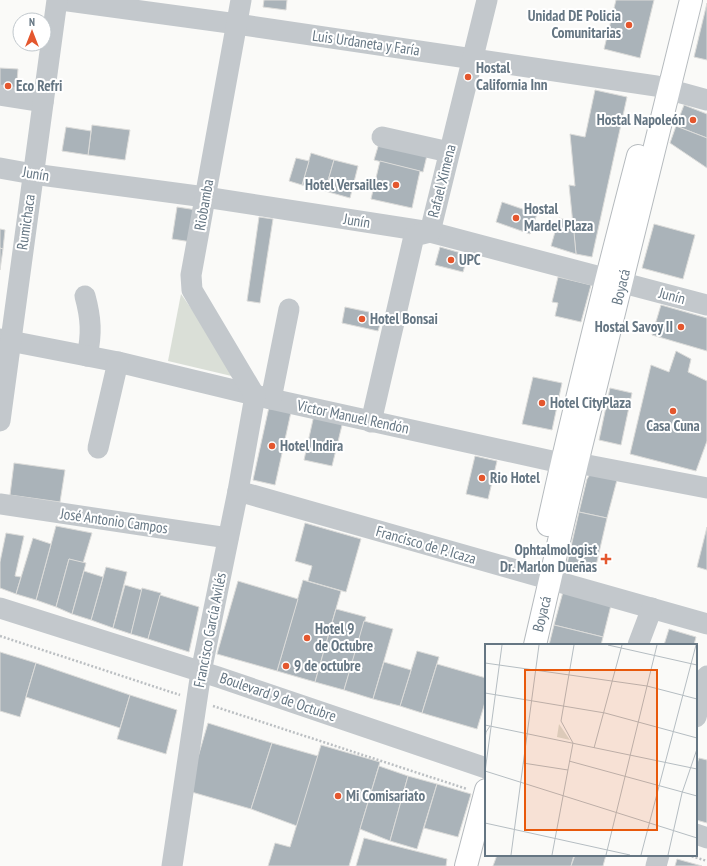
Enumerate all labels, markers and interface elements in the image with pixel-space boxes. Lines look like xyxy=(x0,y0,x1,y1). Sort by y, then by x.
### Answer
place label: Unidad DE Policia Comunitarias xyxy=(528,6,621,42)
north arrow xyxy=(12,12,52,52)
text: N xyxy=(29,15,35,29)
marker: Unidad DE Policia Comunitarias xyxy=(624,20,634,30)
street label: Luis Urdaneta y Faría xyxy=(311,26,421,59)
place label: Hostal California Inn xyxy=(476,58,548,94)
marker: Hostal California Inn xyxy=(463,72,473,82)
place label: Eco Refri xyxy=(16,76,62,95)
marker: Eco Refri xyxy=(3,81,13,91)
place label: Hostal Napoleón xyxy=(597,110,685,129)
marker: Hostal Napoleón xyxy=(688,115,698,125)
street label: Rafael Ximena xyxy=(423,142,460,220)
street label: Junín xyxy=(20,162,51,185)
place label: Hotel Versailles xyxy=(305,175,388,194)
street label: Riobamba xyxy=(190,178,217,232)
marker: Hotel Versailles xyxy=(391,180,401,190)
street label: Rumichaca xyxy=(12,193,39,251)
place label: Hostal Mardel Plaza xyxy=(524,199,593,235)
street label: Junín xyxy=(341,209,372,232)
marker: Hostal Mardel Plaza xyxy=(511,213,521,223)
place label: UPC xyxy=(459,250,481,269)
marker: UPC xyxy=(446,255,456,265)
street label: Boyacá xyxy=(607,267,634,307)
street label: Junín xyxy=(656,283,687,308)
place label: Hotel Bonsai xyxy=(370,309,438,328)
marker: Hotel Bonsai xyxy=(357,314,367,324)
place label: Hostal Savoy II xyxy=(595,317,673,336)
marker: Hostal Savoy II xyxy=(676,322,686,332)
place label: Hotel CityPlaza xyxy=(550,393,631,412)
street label: Victor Manuel Rendón xyxy=(294,395,411,438)
marker: Hotel CityPlaza xyxy=(537,398,547,408)
marker: Casa Cuna xyxy=(668,406,678,416)
place label: Casa Cuna xyxy=(646,416,700,435)
place label: Hotel Indira xyxy=(280,436,343,455)
marker: Hotel Indira xyxy=(267,441,277,451)
place label: Rio Hotel xyxy=(490,468,540,487)
marker: Rio Hotel xyxy=(477,473,487,483)
street label: José Antonio Campos xyxy=(58,503,169,537)
street label: Francisco de P. Icaza xyxy=(374,521,478,568)
place label: Ophtalmologist Dr. Marlon Dueñas xyxy=(500,540,598,576)
marker: Ophtalmologist Dr. Marlon Dueñas xyxy=(600,553,612,565)
street label: Francisco García Avilés xyxy=(189,571,230,689)
street label: Boyacá xyxy=(528,594,555,634)
place label: Hotel 9 de Octubre xyxy=(315,619,373,655)
marker: Hotel 9 de Octubre xyxy=(302,633,312,643)
inset map xyxy=(485,644,697,856)
place label: 9 de octubre xyxy=(294,656,361,675)
marker: 9 de octubre xyxy=(281,661,291,671)
street label: Boulevard 9 de Octubre xyxy=(217,668,339,725)
place label: Mi Comisariato xyxy=(346,786,425,805)
marker: Mi Comisariato xyxy=(333,791,343,801)

